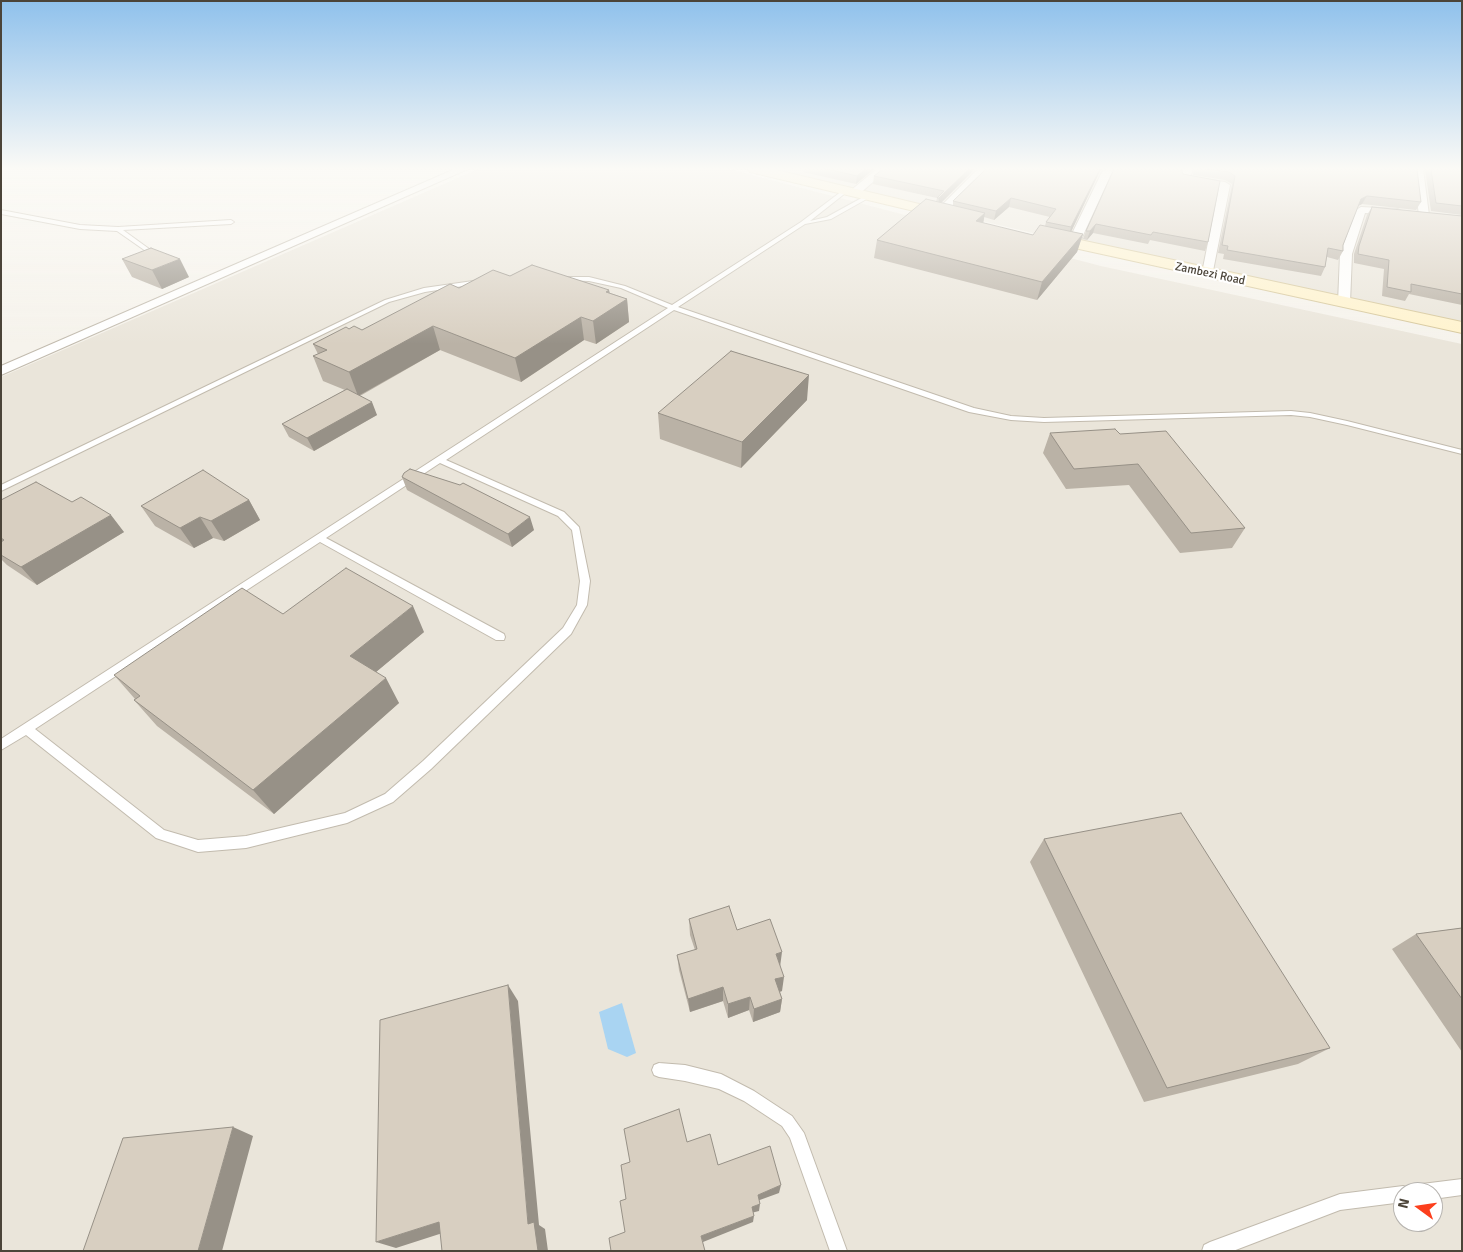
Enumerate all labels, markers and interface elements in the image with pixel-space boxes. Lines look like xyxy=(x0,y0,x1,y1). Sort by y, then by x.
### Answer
street label: Zambezi Road xyxy=(1174,260,1246,288)
north arrow xyxy=(1393,1182,1443,1232)
text: N xyxy=(1395,1197,1413,1210)

